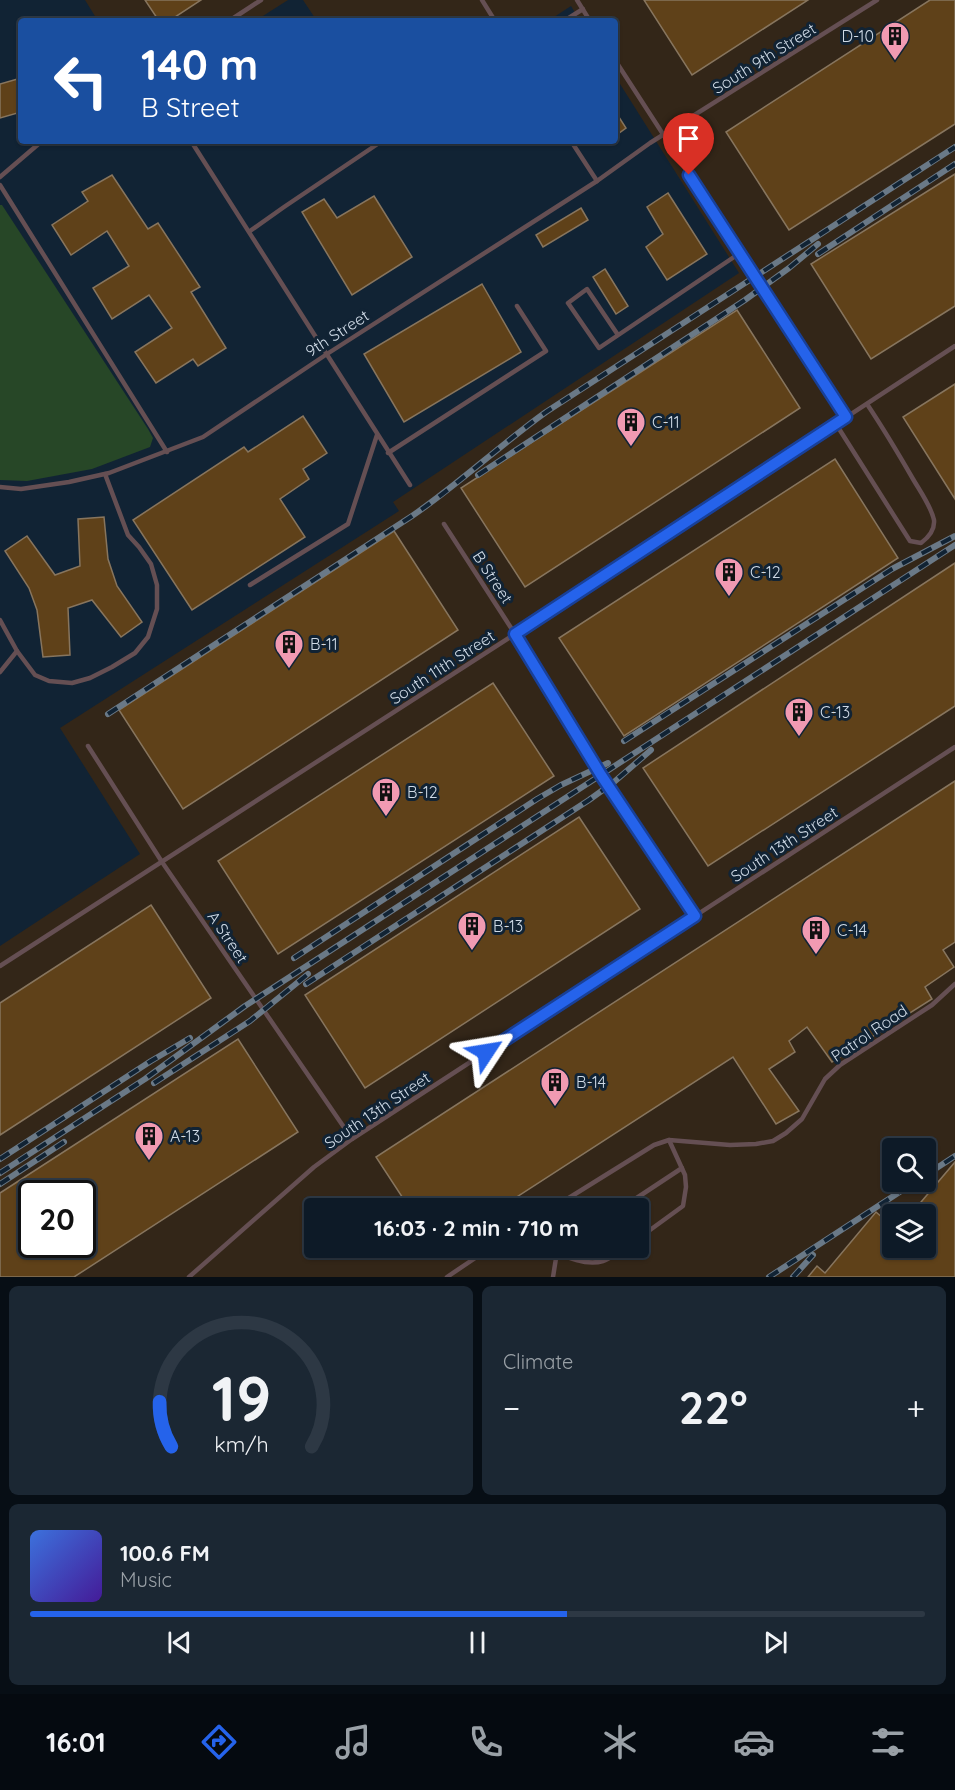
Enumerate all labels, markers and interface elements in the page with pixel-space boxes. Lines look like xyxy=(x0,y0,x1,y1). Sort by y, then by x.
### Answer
street label: South 9th Street xyxy=(709,18,819,98)
building icon: D-10 xyxy=(879,20,911,62)
place label: D-10 xyxy=(842,26,874,46)
text: 140 m xyxy=(141,38,258,91)
icon: left xyxy=(42,42,120,120)
text: B Street xyxy=(141,90,240,124)
pin xyxy=(663,113,714,175)
icon: arrive xyxy=(672,122,705,155)
street label: 9th Street xyxy=(302,305,372,361)
building icon: C-11 xyxy=(615,406,647,448)
place label: C-11 xyxy=(652,412,680,432)
street label: B Street xyxy=(469,547,517,607)
building icon: C-12 xyxy=(713,556,745,598)
place label: C-12 xyxy=(750,562,781,582)
street label: South 11th Street xyxy=(386,626,498,708)
building icon: B-11 xyxy=(273,628,305,670)
place label: B-11 xyxy=(310,634,338,654)
building icon: C-13 xyxy=(783,696,815,738)
place label: C-13 xyxy=(820,702,850,722)
building icon: B-12 xyxy=(370,776,402,818)
place label: B-12 xyxy=(407,782,438,802)
street label: South 13th Street xyxy=(727,802,841,886)
street label: A Street xyxy=(203,907,253,967)
building icon: B-13 xyxy=(456,910,488,952)
building icon: C-14 xyxy=(800,914,832,956)
place label: B-13 xyxy=(493,916,523,936)
place label: C-14 xyxy=(837,920,867,940)
street label: Patrol Road xyxy=(827,1000,911,1066)
position arrow xyxy=(454,1020,518,1084)
building icon: B-14 xyxy=(539,1066,571,1108)
street label: South 13th Street xyxy=(320,1067,434,1153)
place label: B-14 xyxy=(576,1072,606,1092)
building icon: A-13 xyxy=(133,1120,165,1162)
place label: A-13 xyxy=(170,1126,200,1146)
map controls xyxy=(882,1138,936,1258)
button: search xyxy=(882,1138,936,1192)
speed limit sign: 20 xyxy=(18,1180,96,1258)
button: layers xyxy=(882,1204,936,1258)
text: 16:03 · 2 min · 710 m xyxy=(374,1214,579,1242)
text: Climate xyxy=(503,1349,573,1374)
text: 19 xyxy=(211,1359,271,1437)
text: 22° xyxy=(679,1379,748,1435)
text: − xyxy=(503,1387,520,1428)
text: + xyxy=(906,1387,925,1428)
text: km/h xyxy=(214,1432,268,1458)
text: 100.6 FM xyxy=(120,1539,210,1567)
text: Music xyxy=(120,1567,172,1592)
icon: previous xyxy=(163,1626,196,1659)
icon: pause xyxy=(461,1626,494,1659)
icon: next xyxy=(759,1626,792,1659)
icon: directions xyxy=(198,1721,240,1763)
icon: music xyxy=(332,1721,374,1763)
icon: phone xyxy=(465,1721,507,1763)
icon: climate xyxy=(599,1721,641,1763)
icon: car xyxy=(733,1721,775,1763)
icon: filters xyxy=(867,1721,909,1763)
text: 16:01 xyxy=(46,1725,106,1759)

